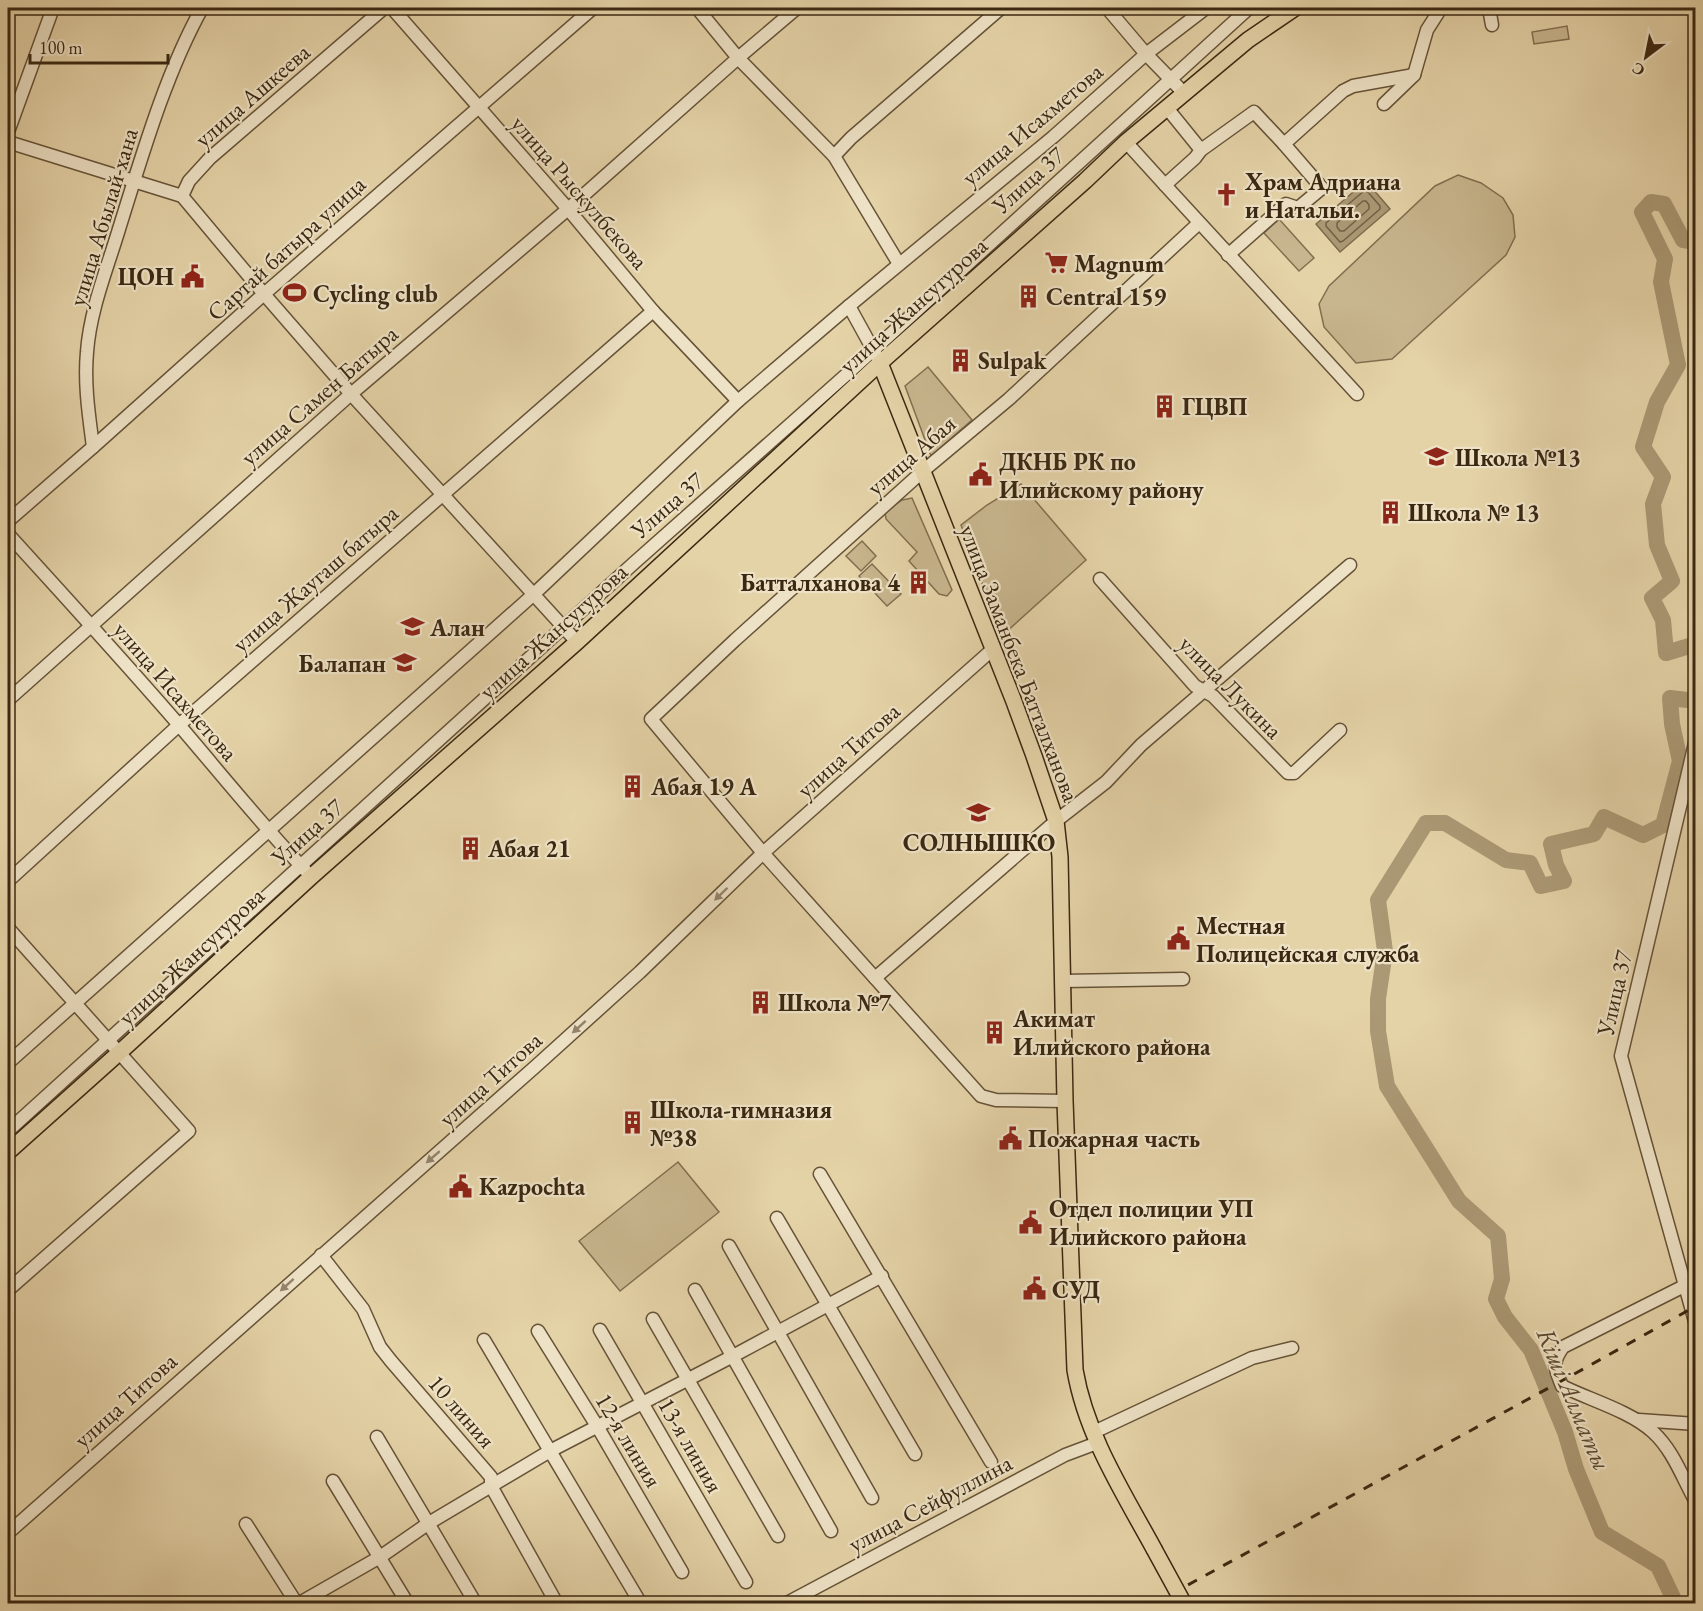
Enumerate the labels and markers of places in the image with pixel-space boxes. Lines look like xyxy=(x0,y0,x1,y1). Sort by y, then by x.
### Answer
place label: Храм Адриана и Натальи. xyxy=(1244,166,1401,225)
church icon: Храм Адриана и Натальи. xyxy=(1214,182,1240,208)
place label: Magnum xyxy=(1074,248,1164,280)
supermarket icon: Magnum xyxy=(1043,250,1069,276)
place label: ЦОН xyxy=(118,261,174,292)
public building icon: ЦОН xyxy=(179,263,205,289)
place label: Cycling club xyxy=(313,278,438,310)
sports icon: Cycling club xyxy=(282,280,308,306)
place label: Central 159 xyxy=(1046,281,1167,312)
building icon: Central 159 xyxy=(1015,283,1041,309)
place label: Sulpak xyxy=(978,345,1048,376)
building icon: Sulpak xyxy=(947,347,973,373)
place label: ГЦВП xyxy=(1182,391,1247,422)
building icon: ГЦВП xyxy=(1151,393,1177,419)
place label: Школа №13 xyxy=(1455,442,1581,473)
school or university icon: Школа №13 xyxy=(1424,444,1450,470)
place label: ДКНБ РК по Илийскому району xyxy=(999,446,1204,506)
public building icon: ДКНБ РК по Илийскому району xyxy=(968,462,994,488)
place label: Школа № 13 xyxy=(1408,497,1540,528)
building icon: Школа № 13 xyxy=(1377,499,1403,525)
place label: Батталханова 4 xyxy=(740,567,900,598)
building icon: Батталханова 4 xyxy=(905,569,931,595)
place label: Алан xyxy=(429,612,485,643)
school or university icon: Алан xyxy=(399,614,425,640)
place label: Балапан xyxy=(299,648,386,679)
school or university icon: Балапан xyxy=(391,650,417,676)
place label: Абая 19 А xyxy=(650,771,757,802)
building icon: Абая 19 А xyxy=(620,773,646,799)
school or university icon: СОЛНЫШКО xyxy=(966,799,992,825)
place label: СОЛНЫШКО xyxy=(903,827,1055,858)
place label: Абая 21 xyxy=(487,833,571,864)
building icon: Абая 21 xyxy=(457,835,483,861)
place label: Местная Полицейская служба xyxy=(1196,910,1420,970)
public building icon: Местная Полицейская служба xyxy=(1165,926,1191,952)
place label: Школа №7 xyxy=(778,987,892,1018)
building icon: Школа №7 xyxy=(747,989,773,1015)
place label: Акимат Илийского района xyxy=(1012,1003,1211,1062)
building icon: Акимат Илийского района xyxy=(982,1019,1008,1045)
place label: Школа-гимназия №38 xyxy=(650,1094,832,1153)
building icon: Школа-гимназия №38 xyxy=(619,1110,645,1136)
place label: Пожарная часть xyxy=(1028,1123,1200,1154)
public building icon: Пожарная часть xyxy=(997,1125,1023,1151)
place label: Kazpochta xyxy=(479,1171,586,1202)
public building icon: Kazpochta xyxy=(448,1173,474,1199)
place label: Отдел полиции УП Илийского района xyxy=(1049,1193,1254,1252)
public building icon: Отдел полиции УП Илийского района xyxy=(1018,1209,1044,1235)
place label: СУД xyxy=(1052,1274,1100,1305)
public building icon: СУД xyxy=(1021,1276,1047,1302)

